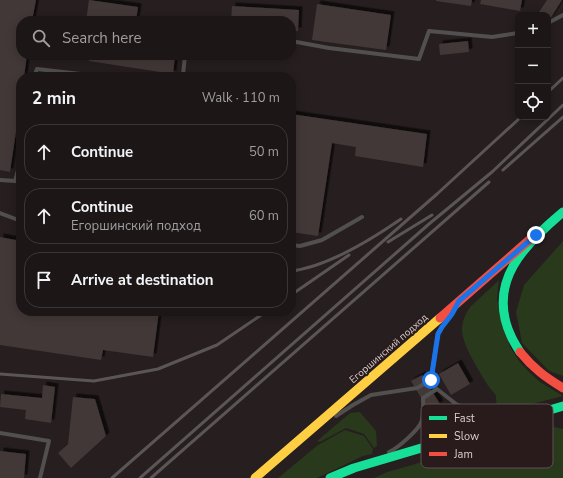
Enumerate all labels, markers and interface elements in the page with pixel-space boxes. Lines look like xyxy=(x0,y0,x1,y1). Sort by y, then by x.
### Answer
map controls xyxy=(515,12,551,120)
button: + xyxy=(515,12,551,48)
search box xyxy=(16,16,296,60)
icon: search xyxy=(30,27,52,49)
text: Search here xyxy=(62,28,142,48)
button: − xyxy=(515,48,551,84)
button: locate xyxy=(515,84,551,120)
text: 2 min xyxy=(32,87,76,110)
text: Walk · 110 m xyxy=(202,89,280,107)
icon: ahead xyxy=(33,141,55,163)
text: Continue xyxy=(71,142,133,162)
text: 50 m xyxy=(249,143,279,161)
text: Continue xyxy=(71,197,133,217)
icon: ahead xyxy=(33,205,55,227)
text: 60 m xyxy=(249,207,279,225)
text: Егоршинский подход xyxy=(71,217,201,235)
route end xyxy=(527,226,545,244)
icon: arrive xyxy=(33,269,55,291)
text: Arrive at destination xyxy=(71,270,214,290)
street label: Егоршинский подход xyxy=(346,311,431,387)
route start xyxy=(422,371,440,389)
legend xyxy=(421,404,553,468)
text: Fast xyxy=(454,411,475,426)
text: Slow xyxy=(454,429,479,444)
text: Jam xyxy=(453,447,473,462)

